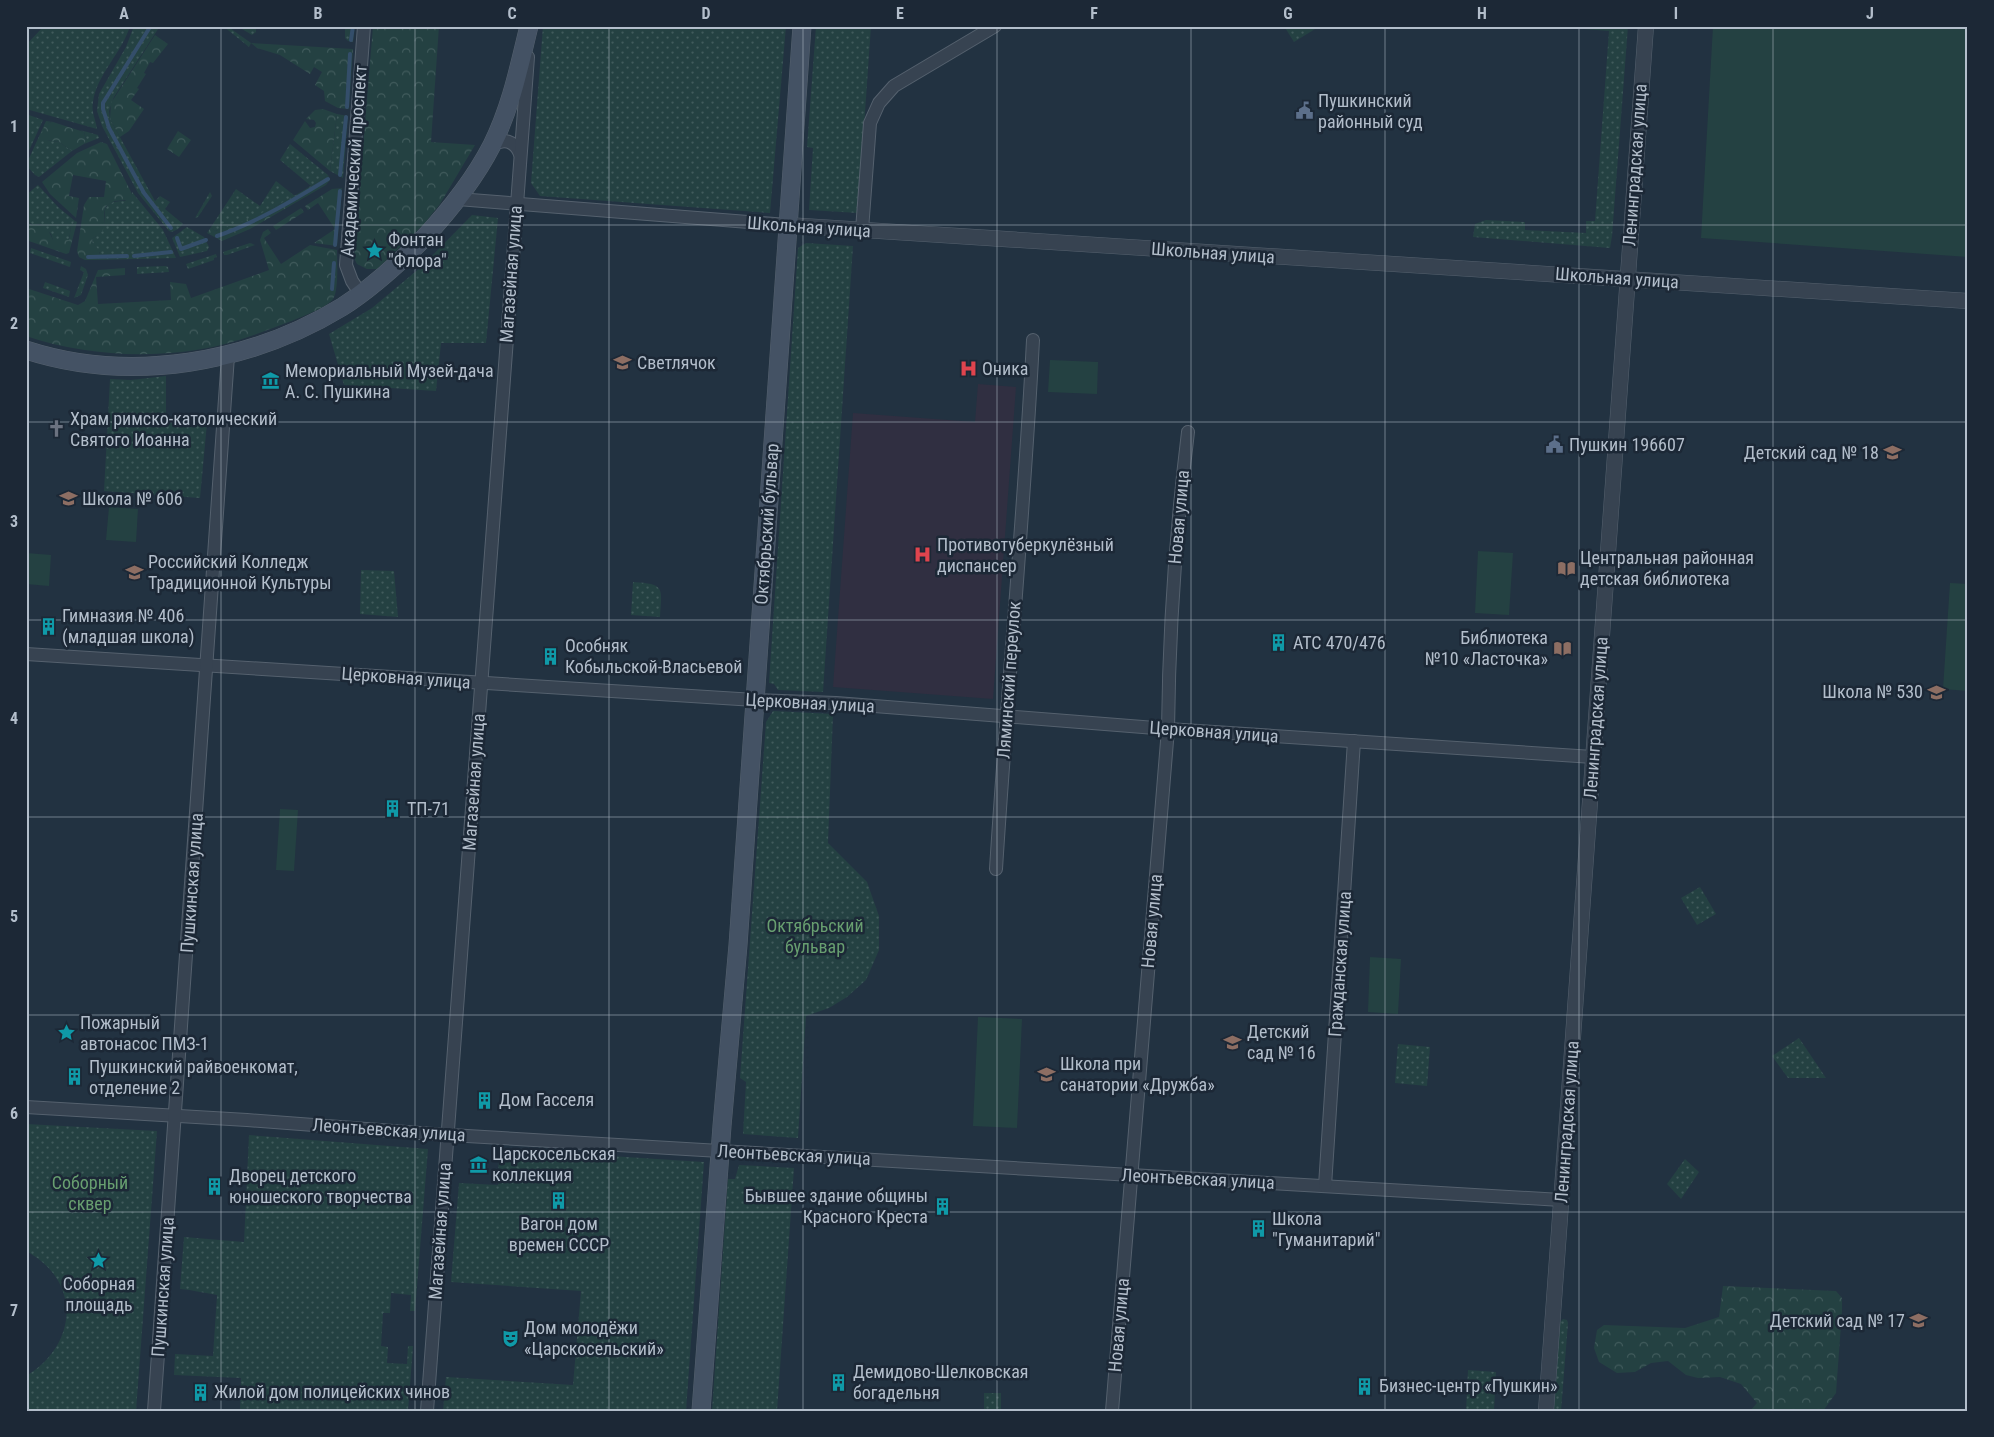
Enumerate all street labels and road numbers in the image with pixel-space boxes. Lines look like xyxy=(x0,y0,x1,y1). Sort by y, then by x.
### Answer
street label: Академический проспект xyxy=(336,64,371,258)
street label: Ленинградская улица xyxy=(1618,83,1651,247)
street label: Магазейная улица xyxy=(495,205,526,343)
street label: Школьная улица xyxy=(746,212,872,241)
street label: Школьная улица xyxy=(1150,238,1276,267)
street label: Школьная улица xyxy=(1554,263,1680,292)
street label: Октябрьский бульвар xyxy=(750,443,783,605)
street label: Новая улица xyxy=(1164,469,1193,565)
street label: Ляминский переулок xyxy=(993,600,1025,759)
street label: Ленинградская улица xyxy=(1579,636,1612,800)
street label: Церковная улица xyxy=(341,663,471,692)
street label: Церковная улица xyxy=(745,689,875,716)
street label: Магазейная улица xyxy=(458,713,489,851)
street label: Церковная улица xyxy=(1149,717,1279,746)
street label: Пушкинская улица xyxy=(176,812,207,954)
street label: Новая улица xyxy=(1137,873,1166,969)
street label: Гражданская улица xyxy=(1324,891,1355,1037)
street label: Ленинградская улица xyxy=(1550,1040,1583,1204)
street label: Леонтьевская улица xyxy=(312,1114,466,1145)
street label: Леонтьевская улица xyxy=(717,1140,871,1169)
street label: Магазейная улица xyxy=(424,1162,455,1300)
street label: Леонтьевская улица xyxy=(1121,1164,1275,1193)
street label: Пушкинская улица xyxy=(147,1216,178,1358)
street label: Новая улица xyxy=(1104,1277,1133,1373)

